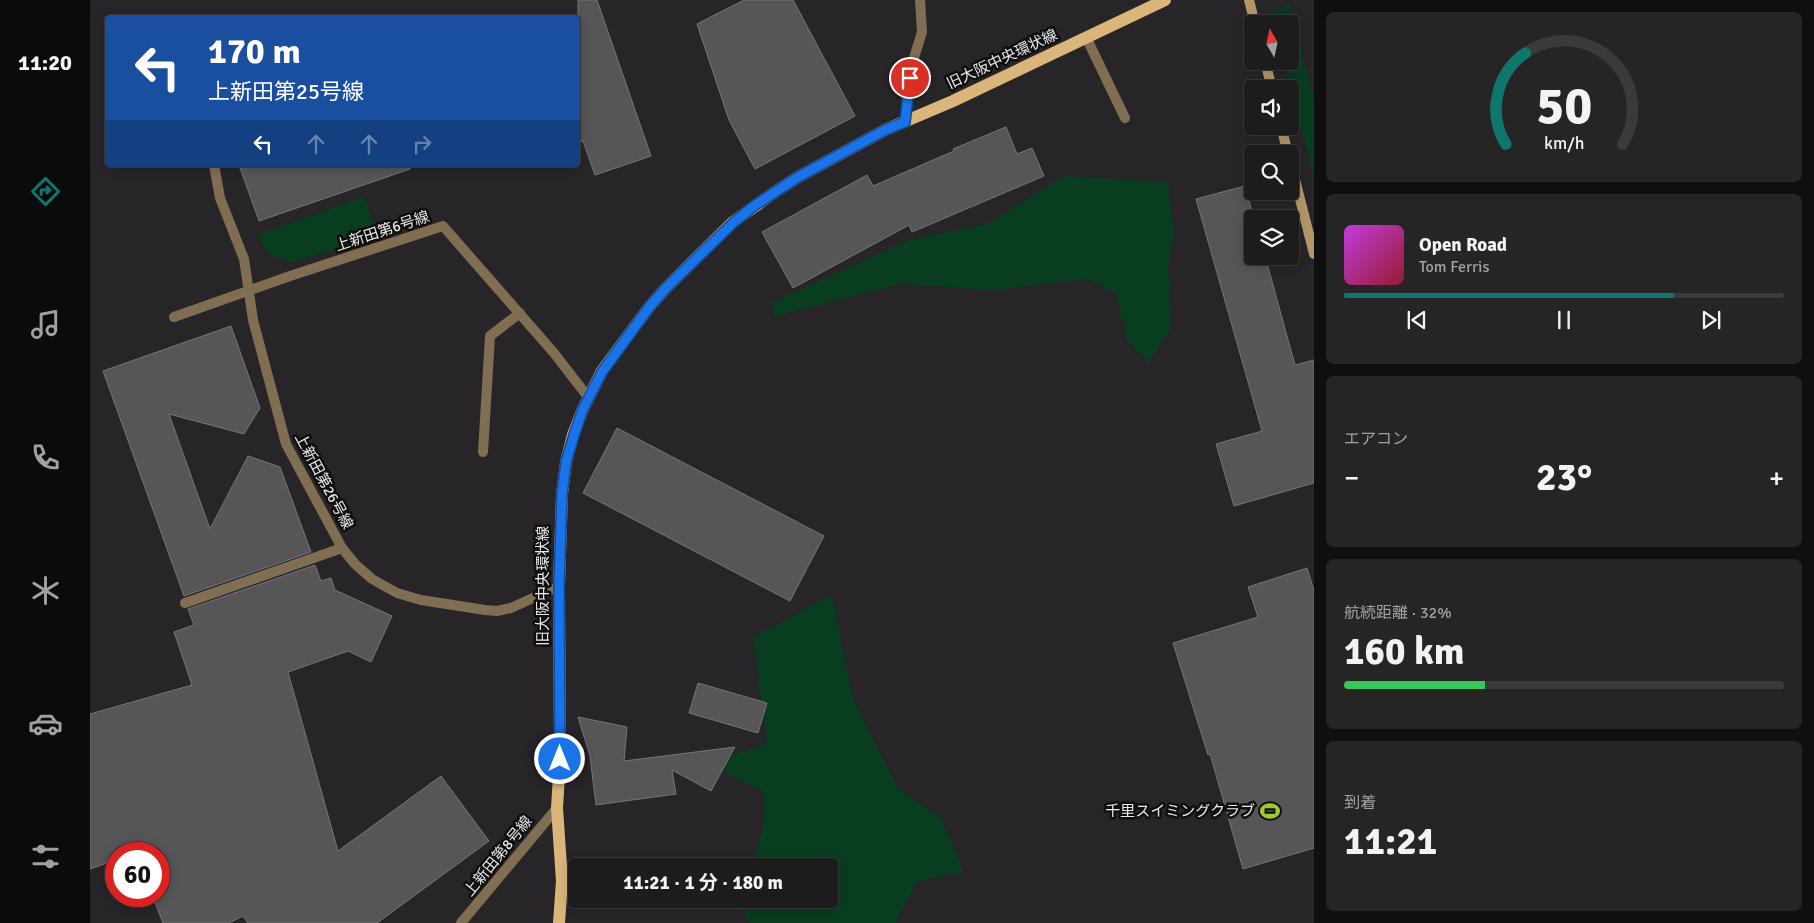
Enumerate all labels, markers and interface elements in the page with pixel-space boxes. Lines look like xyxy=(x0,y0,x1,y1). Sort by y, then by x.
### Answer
north arrow xyxy=(1244,15,1299,70)
map controls xyxy=(1244,15,1299,265)
street label: 旧大阪中央環状線 xyxy=(944,25,1060,93)
text: 170 m xyxy=(208,30,301,73)
icon: left xyxy=(125,35,190,100)
text: 11:20 xyxy=(18,49,72,76)
pin xyxy=(889,57,931,99)
icon: arrive xyxy=(896,64,924,92)
text: 50 xyxy=(1536,74,1592,138)
text: 上新田第25号線 xyxy=(208,78,364,105)
button: sound xyxy=(1244,80,1299,135)
icon: left xyxy=(249,130,277,158)
icon: ahead xyxy=(302,130,330,158)
icon: ahead xyxy=(355,130,383,158)
icon: right xyxy=(408,130,436,158)
text: km/h xyxy=(1544,132,1584,154)
button: search xyxy=(1244,145,1299,200)
icon: directions xyxy=(28,174,63,209)
street label: 上新田第6号線 xyxy=(333,207,431,255)
button: layers xyxy=(1244,210,1299,265)
text: Open Road xyxy=(1419,233,1507,257)
text: Tom Ferris xyxy=(1419,257,1489,277)
icon: previous xyxy=(1403,306,1431,334)
icon: pause xyxy=(1550,306,1578,334)
icon: next xyxy=(1697,306,1725,334)
icon: music xyxy=(28,307,63,342)
text: エアコン xyxy=(1344,429,1408,449)
street label: 上新田第26号線 xyxy=(291,430,357,532)
icon: phone xyxy=(28,440,63,475)
text: 23° xyxy=(1536,454,1592,501)
text: − xyxy=(1344,461,1359,495)
text: + xyxy=(1769,461,1784,495)
street label: 旧大阪中央環状線 xyxy=(534,526,552,646)
icon: climate xyxy=(28,573,63,608)
text: 航続距離 · 32% xyxy=(1344,603,1452,623)
text: 160 km xyxy=(1344,628,1465,675)
icon: car xyxy=(28,706,63,741)
position arrow xyxy=(533,732,585,784)
text: 到着 xyxy=(1344,793,1376,813)
sports icon: 千里スイミングクラブ xyxy=(1259,800,1281,822)
place label: 千里スイミングクラブ xyxy=(1105,802,1255,820)
street label: 上新田第8号線 xyxy=(460,812,536,900)
text: 11:21 xyxy=(1344,818,1437,865)
icon: filters xyxy=(28,839,63,874)
speed limit sign: 60 xyxy=(105,842,170,907)
text: 11:21 · 1 分 · 180 m xyxy=(623,871,783,895)

